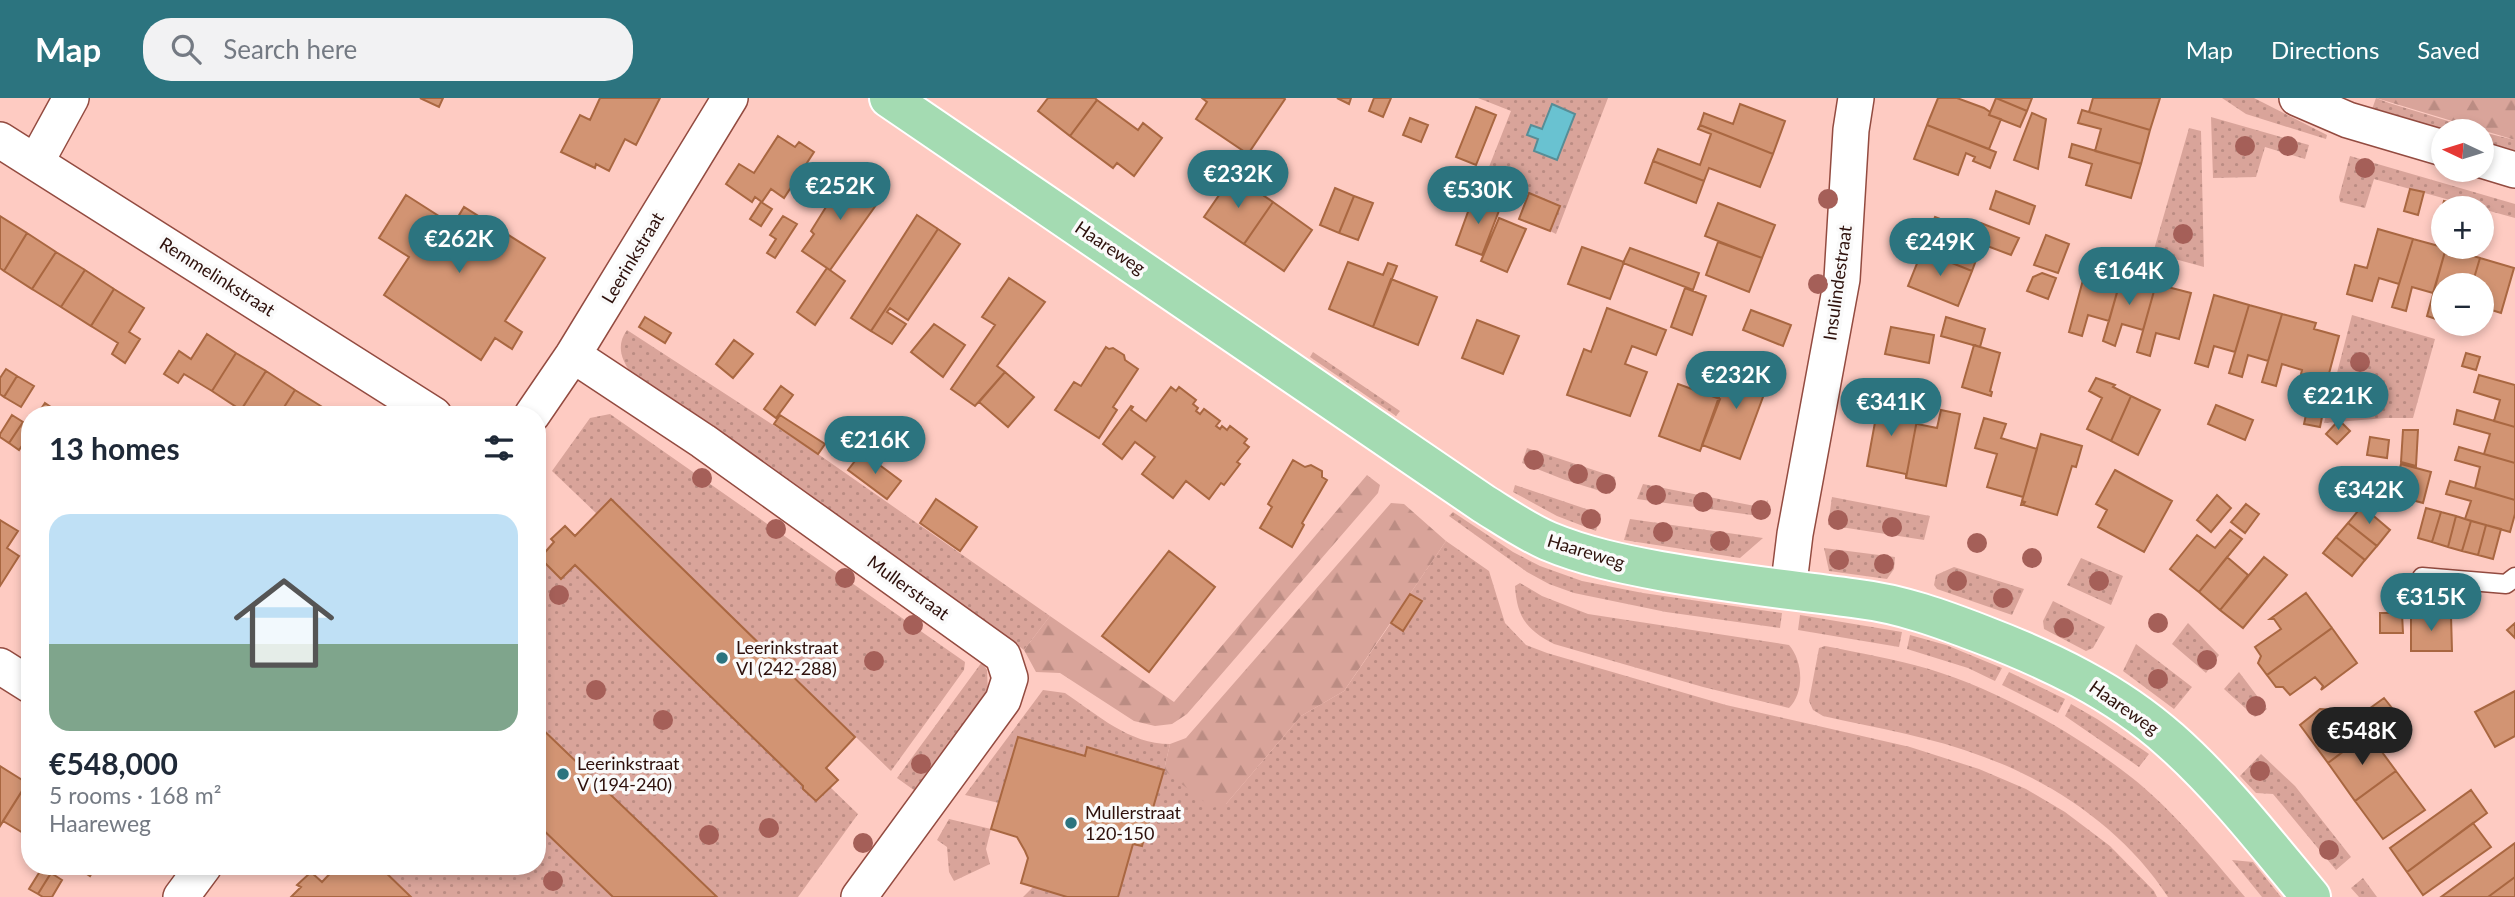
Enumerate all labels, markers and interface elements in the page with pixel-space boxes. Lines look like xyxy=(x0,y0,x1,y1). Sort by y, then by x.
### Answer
search box xyxy=(143,18,633,81)
text: Map xyxy=(35,29,101,69)
icon: search xyxy=(167,30,205,68)
text: Search here xyxy=(223,33,357,65)
text: Map xyxy=(2186,35,2233,64)
text: Directions xyxy=(2271,35,2379,64)
text: Saved xyxy=(2417,35,2480,64)
north arrow xyxy=(2431,119,2494,182)
map controls xyxy=(2431,119,2494,336)
pin: €232K xyxy=(1189,150,1287,210)
text: €232K xyxy=(1203,159,1273,187)
pin: €252K xyxy=(791,162,889,222)
pin: €530K xyxy=(1429,166,1527,226)
text: €252K xyxy=(805,171,875,199)
text: €530K xyxy=(1443,175,1513,203)
button: + xyxy=(2431,196,2494,259)
street label: Leerinkstraat xyxy=(596,207,668,307)
pin: €262K xyxy=(410,216,508,275)
street label: Haareweg xyxy=(1071,216,1150,279)
pin: €249K xyxy=(1891,218,1989,278)
street label: Insulindestraat xyxy=(1818,223,1856,342)
text: €262K xyxy=(424,224,494,252)
text: €249K xyxy=(1905,227,1975,255)
street label: Remmelinkstraat xyxy=(156,232,280,321)
pin: €164K xyxy=(2080,248,2178,307)
text: €164K xyxy=(2094,256,2164,284)
button: − xyxy=(2431,273,2494,336)
pin: €232K xyxy=(1687,352,1785,411)
text: €232K xyxy=(1701,360,1771,388)
pin: €221K xyxy=(2289,372,2387,432)
pin: €341K xyxy=(1842,378,1940,438)
text: €221K xyxy=(2303,381,2373,409)
text: €341K xyxy=(1856,387,1926,415)
pin: €216K xyxy=(826,416,924,476)
text: €216K xyxy=(840,425,910,453)
icon: filters xyxy=(480,429,518,467)
text: 13 homes xyxy=(49,430,180,466)
pin: €342K xyxy=(2320,466,2418,526)
text: €342K xyxy=(2334,475,2404,503)
street label: Haareweg xyxy=(1545,529,1628,573)
street label: Mullerstraat xyxy=(863,550,954,625)
icon: home xyxy=(221,560,347,686)
pin: €315K xyxy=(2382,574,2480,633)
text: €315K xyxy=(2396,582,2466,610)
place label: Leerinkstraat VI (242-288) xyxy=(736,636,839,679)
marker: Leerinkstraat VI (242-288) xyxy=(714,650,730,666)
street label: Haareweg xyxy=(2086,675,2164,739)
pin: €548K xyxy=(2313,708,2411,767)
text: €548K xyxy=(2327,716,2397,744)
text: €548,000 xyxy=(49,745,178,781)
place label: Leerinkstraat V (194-240) xyxy=(577,752,680,795)
marker: Leerinkstraat V (194-240) xyxy=(555,766,571,782)
text: 5 rooms · 168 m² xyxy=(49,781,221,809)
place label: Mullerstraat 120-150 xyxy=(1085,801,1182,844)
text: Haareweg xyxy=(49,809,151,837)
marker: Mullerstraat 120-150 xyxy=(1063,815,1079,831)

